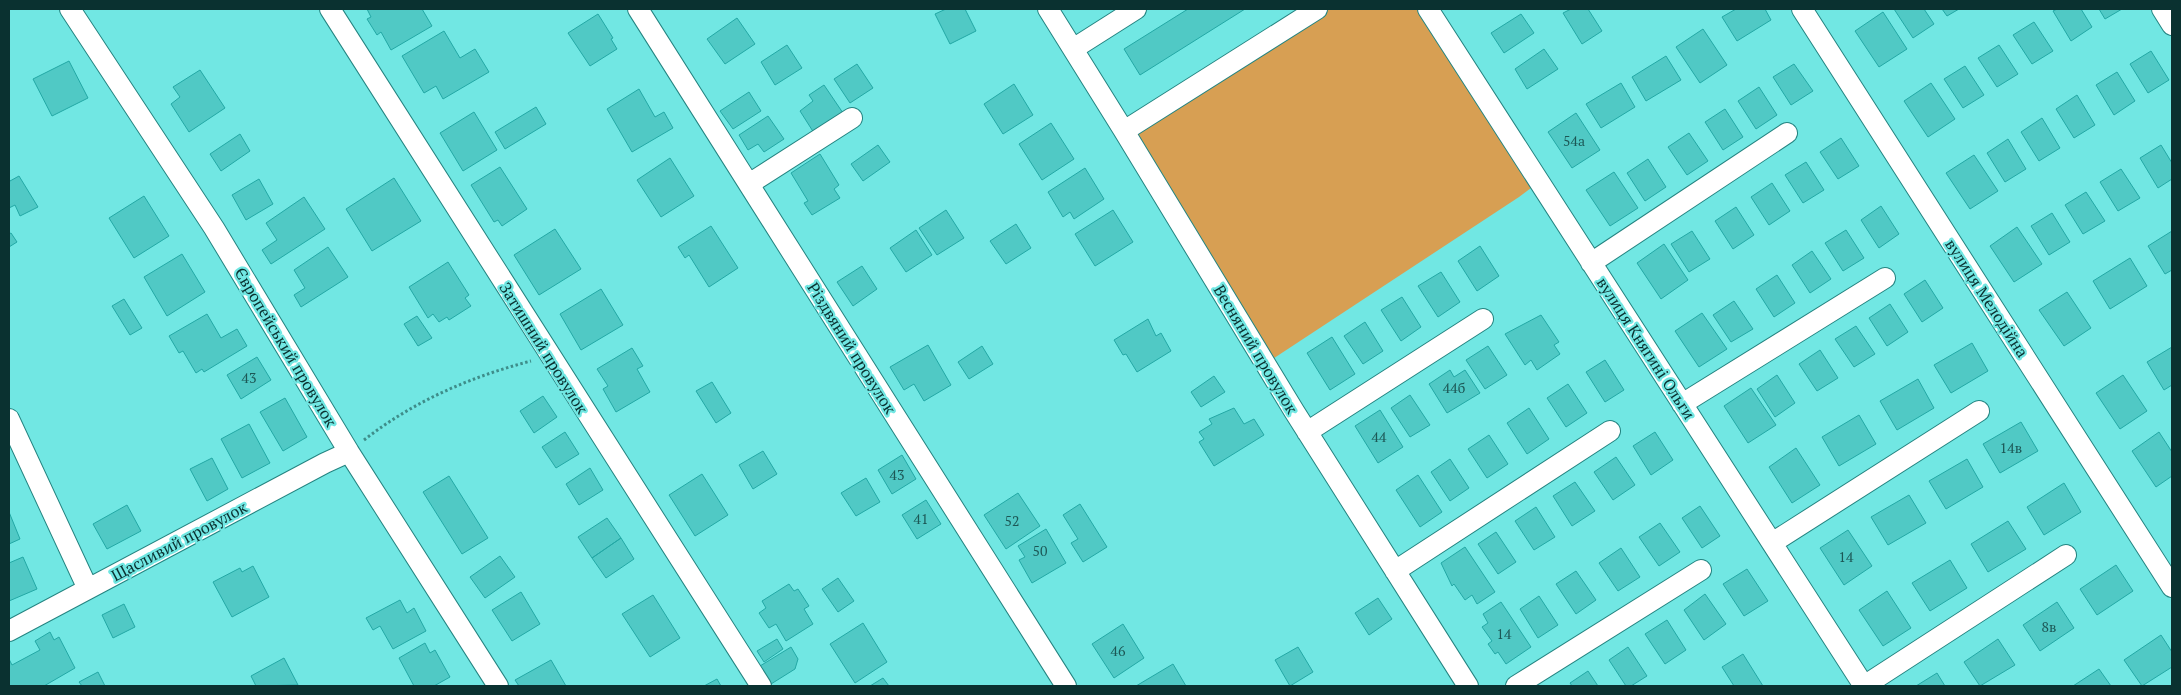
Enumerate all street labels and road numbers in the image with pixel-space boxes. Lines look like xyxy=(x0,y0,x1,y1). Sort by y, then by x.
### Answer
street label: вулиця Мелодійна xyxy=(1940,234,2034,362)
street label: Європейський провулок xyxy=(230,263,342,431)
street label: вулиця Княгині Ольги xyxy=(1592,273,1700,423)
street label: Затишний провулок xyxy=(495,278,594,418)
street label: Різдвяний провулок xyxy=(803,278,902,418)
street label: Весняний провулок xyxy=(1209,280,1303,418)
street label: Щасливий провулок xyxy=(107,496,251,586)

